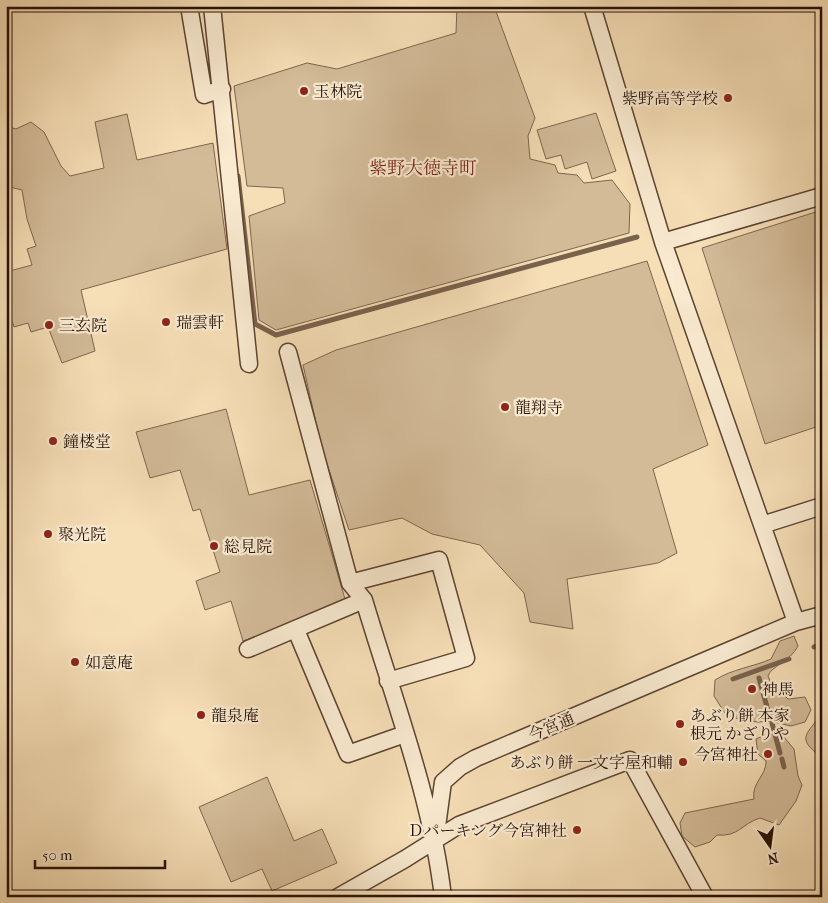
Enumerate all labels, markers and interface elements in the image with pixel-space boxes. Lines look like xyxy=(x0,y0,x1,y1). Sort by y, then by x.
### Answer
place label: 玉林院 xyxy=(314,82,362,101)
marker: 玉林院 xyxy=(298,85,310,97)
place label: 紫野高等学校 xyxy=(622,89,718,108)
marker: 紫野高等学校 xyxy=(722,92,734,104)
district label: 紫野大徳寺町 xyxy=(369,158,477,179)
place label: 瑞雲軒 xyxy=(176,313,224,332)
place label: 三玄院 xyxy=(59,316,107,335)
marker: 瑞雲軒 xyxy=(160,316,172,328)
marker: 三玄院 xyxy=(43,319,55,331)
place label: 龍翔寺 xyxy=(515,398,563,417)
marker: 龍翔寺 xyxy=(499,401,511,413)
place label: 鐘楼堂 xyxy=(63,432,111,451)
marker: 鐘楼堂 xyxy=(47,435,59,447)
place label: 聚光院 xyxy=(58,525,106,544)
marker: 聚光院 xyxy=(42,528,54,540)
place label: 総見院 xyxy=(224,537,272,556)
marker: 総見院 xyxy=(208,540,220,552)
place label: 如意庵 xyxy=(85,653,133,672)
marker: 如意庵 xyxy=(69,656,81,668)
place label: 神馬 xyxy=(762,680,794,699)
marker: 神馬 xyxy=(746,683,758,695)
place label: 龍泉庵 xyxy=(211,706,259,725)
place label: あぶり餅 本家 根元 かざりや xyxy=(690,706,789,743)
street label: 今宮通 xyxy=(525,708,577,745)
marker: 龍泉庵 xyxy=(195,709,207,721)
marker: あぶり餅 本家 根元 かざりや xyxy=(674,718,686,730)
place label: 今宮神社 xyxy=(694,745,758,764)
marker: 今宮神社 xyxy=(762,748,774,760)
place label: あぶり餅 一文字屋和輔 xyxy=(510,753,673,772)
marker: あぶり餅 一文字屋和輔 xyxy=(677,756,689,768)
north arrow xyxy=(746,820,796,870)
place label: Ｄパーキング今宮神社 xyxy=(407,821,567,840)
marker: Ｄパーキング今宮神社 xyxy=(571,824,583,836)
scale bar xyxy=(35,838,165,870)
text: 50 m xyxy=(42,846,73,864)
text: N xyxy=(765,849,780,868)

